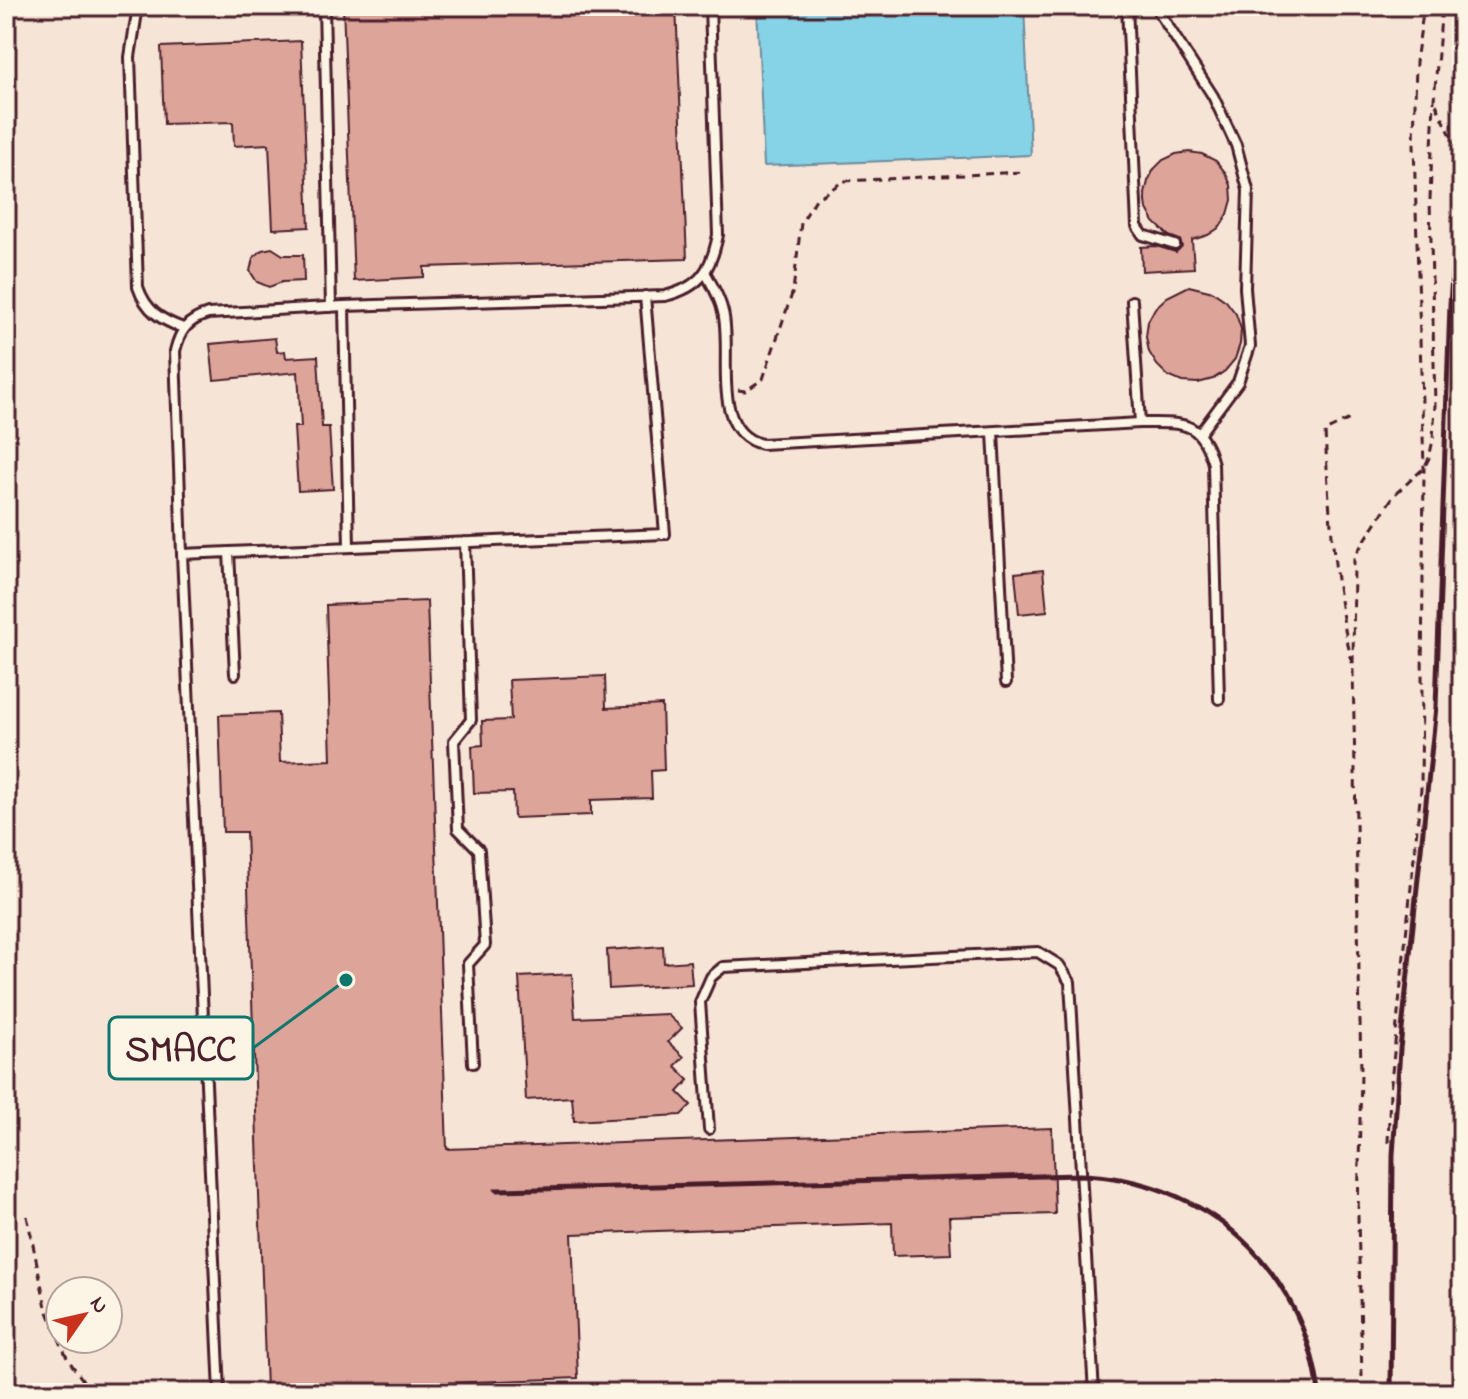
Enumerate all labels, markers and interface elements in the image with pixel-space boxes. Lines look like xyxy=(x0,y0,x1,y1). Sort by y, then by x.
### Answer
callout: SMACC xyxy=(109,1017,253,1079)
text: SMACC xyxy=(125,1024,237,1080)
north arrow xyxy=(44,1275,124,1355)
text: N xyxy=(81,1290,116,1321)

